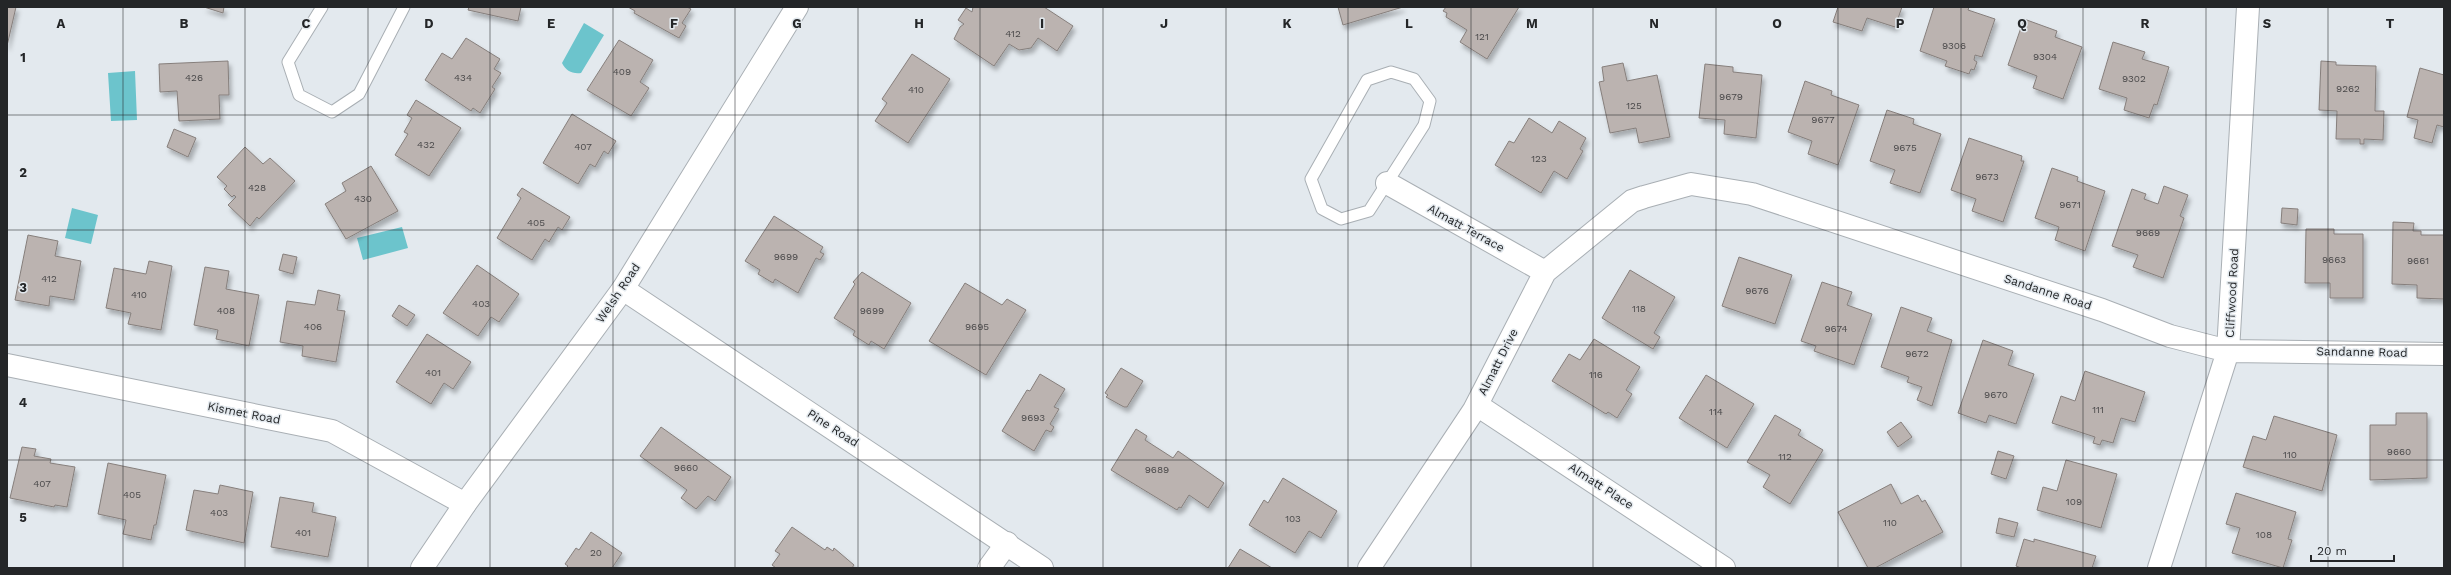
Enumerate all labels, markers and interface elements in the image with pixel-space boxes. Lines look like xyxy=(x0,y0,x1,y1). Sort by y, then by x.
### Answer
text: A xyxy=(57,16,66,31)
text: B xyxy=(180,16,189,31)
text: C xyxy=(302,16,311,31)
text: D xyxy=(424,16,434,31)
text: E xyxy=(547,16,555,31)
text: F xyxy=(670,16,678,31)
text: G xyxy=(792,16,802,31)
text: H xyxy=(914,16,924,31)
text: I xyxy=(1040,16,1044,31)
text: J xyxy=(1160,16,1168,31)
text: K xyxy=(1282,16,1292,31)
text: L xyxy=(1405,16,1413,31)
text: M xyxy=(1526,16,1538,31)
text: N xyxy=(1649,16,1659,31)
text: O xyxy=(1772,16,1782,31)
text: P xyxy=(1896,16,1905,31)
text: Q xyxy=(2017,16,2027,31)
text: R xyxy=(2141,16,2150,31)
text: S xyxy=(2263,16,2272,31)
text: T xyxy=(2386,16,2395,31)
house number: 412 xyxy=(1005,28,1021,39)
house number: 121 xyxy=(1475,31,1489,42)
house number: 9306 xyxy=(1942,40,1966,51)
text: 1 xyxy=(20,50,26,65)
house number: 9304 xyxy=(2033,51,2057,62)
house number: 409 xyxy=(613,66,631,77)
house number: 426 xyxy=(185,72,203,83)
house number: 434 xyxy=(454,72,472,83)
house number: 9302 xyxy=(2122,73,2146,84)
house number: 9262 xyxy=(2336,83,2360,94)
house number: 410 xyxy=(908,84,924,95)
house number: 9679 xyxy=(1719,91,1743,102)
house number: 125 xyxy=(1626,100,1642,111)
house number: 9677 xyxy=(1811,114,1835,125)
house number: 432 xyxy=(417,139,435,150)
house number: 407 xyxy=(574,141,592,152)
house number: 9675 xyxy=(1893,142,1917,153)
house number: 123 xyxy=(1531,153,1547,164)
text: 2 xyxy=(19,165,27,180)
house number: 9673 xyxy=(1975,171,1999,182)
house number: 428 xyxy=(248,182,266,193)
house number: 430 xyxy=(354,193,372,204)
house number: 9671 xyxy=(2059,199,2081,210)
street label: Almatt Terrace xyxy=(1425,201,1507,255)
house number: 405 xyxy=(527,217,545,228)
house number: 9669 xyxy=(2136,227,2160,238)
street label: Cliffwood Road xyxy=(2223,248,2241,338)
house number: 9699 xyxy=(774,251,798,262)
house number: 9663 xyxy=(2322,254,2346,265)
house number: 9661 xyxy=(2407,255,2429,266)
street label: Welsh Road xyxy=(593,261,643,325)
street label: Sandanne Road xyxy=(2002,271,2094,313)
house number: 412 xyxy=(41,273,57,284)
text: 3 xyxy=(19,280,27,295)
house number: 9676 xyxy=(1745,285,1769,296)
house number: 410 xyxy=(131,289,147,300)
house number: 403 xyxy=(472,298,490,309)
house number: 118 xyxy=(1632,303,1646,314)
house number: 408 xyxy=(217,305,235,316)
house number: 9699 xyxy=(860,305,884,316)
house number: 406 xyxy=(304,321,322,332)
house number: 9695 xyxy=(965,321,989,332)
house number: 9674 xyxy=(1824,323,1848,334)
street label: Almatt Drive xyxy=(1475,326,1521,398)
street label: Sandanne Road xyxy=(2316,344,2408,360)
house number: 9672 xyxy=(1905,348,1929,359)
house number: 401 xyxy=(425,367,441,378)
house number: 116 xyxy=(1589,369,1603,380)
house number: 9670 xyxy=(1984,389,2008,400)
text: 4 xyxy=(19,395,28,410)
street label: Kismet Road xyxy=(206,399,282,427)
house number: 111 xyxy=(2092,404,2104,415)
street label: Pine Road xyxy=(805,406,861,450)
house number: 114 xyxy=(1709,406,1723,417)
house number: 9693 xyxy=(1021,412,1045,423)
house number: 9660 xyxy=(2387,446,2411,457)
house number: 110 xyxy=(2283,449,2297,460)
house number: 112 xyxy=(1778,451,1792,462)
street label: Almatt Place xyxy=(1566,460,1636,512)
house number: 9660 xyxy=(674,462,698,473)
house number: 9689 xyxy=(1145,464,1169,475)
house number: 407 xyxy=(33,478,51,489)
house number: 405 xyxy=(123,489,141,500)
house number: 109 xyxy=(2066,496,2082,507)
house number: 403 xyxy=(210,507,228,518)
text: 5 xyxy=(19,510,27,525)
house number: 103 xyxy=(1285,513,1301,524)
house number: 110 xyxy=(1883,517,1897,528)
house number: 401 xyxy=(295,527,311,538)
house number: 108 xyxy=(2256,529,2272,540)
scale bar xyxy=(2311,537,2394,563)
text: 20 m xyxy=(2317,544,2347,558)
house number: 20 xyxy=(590,547,602,558)

